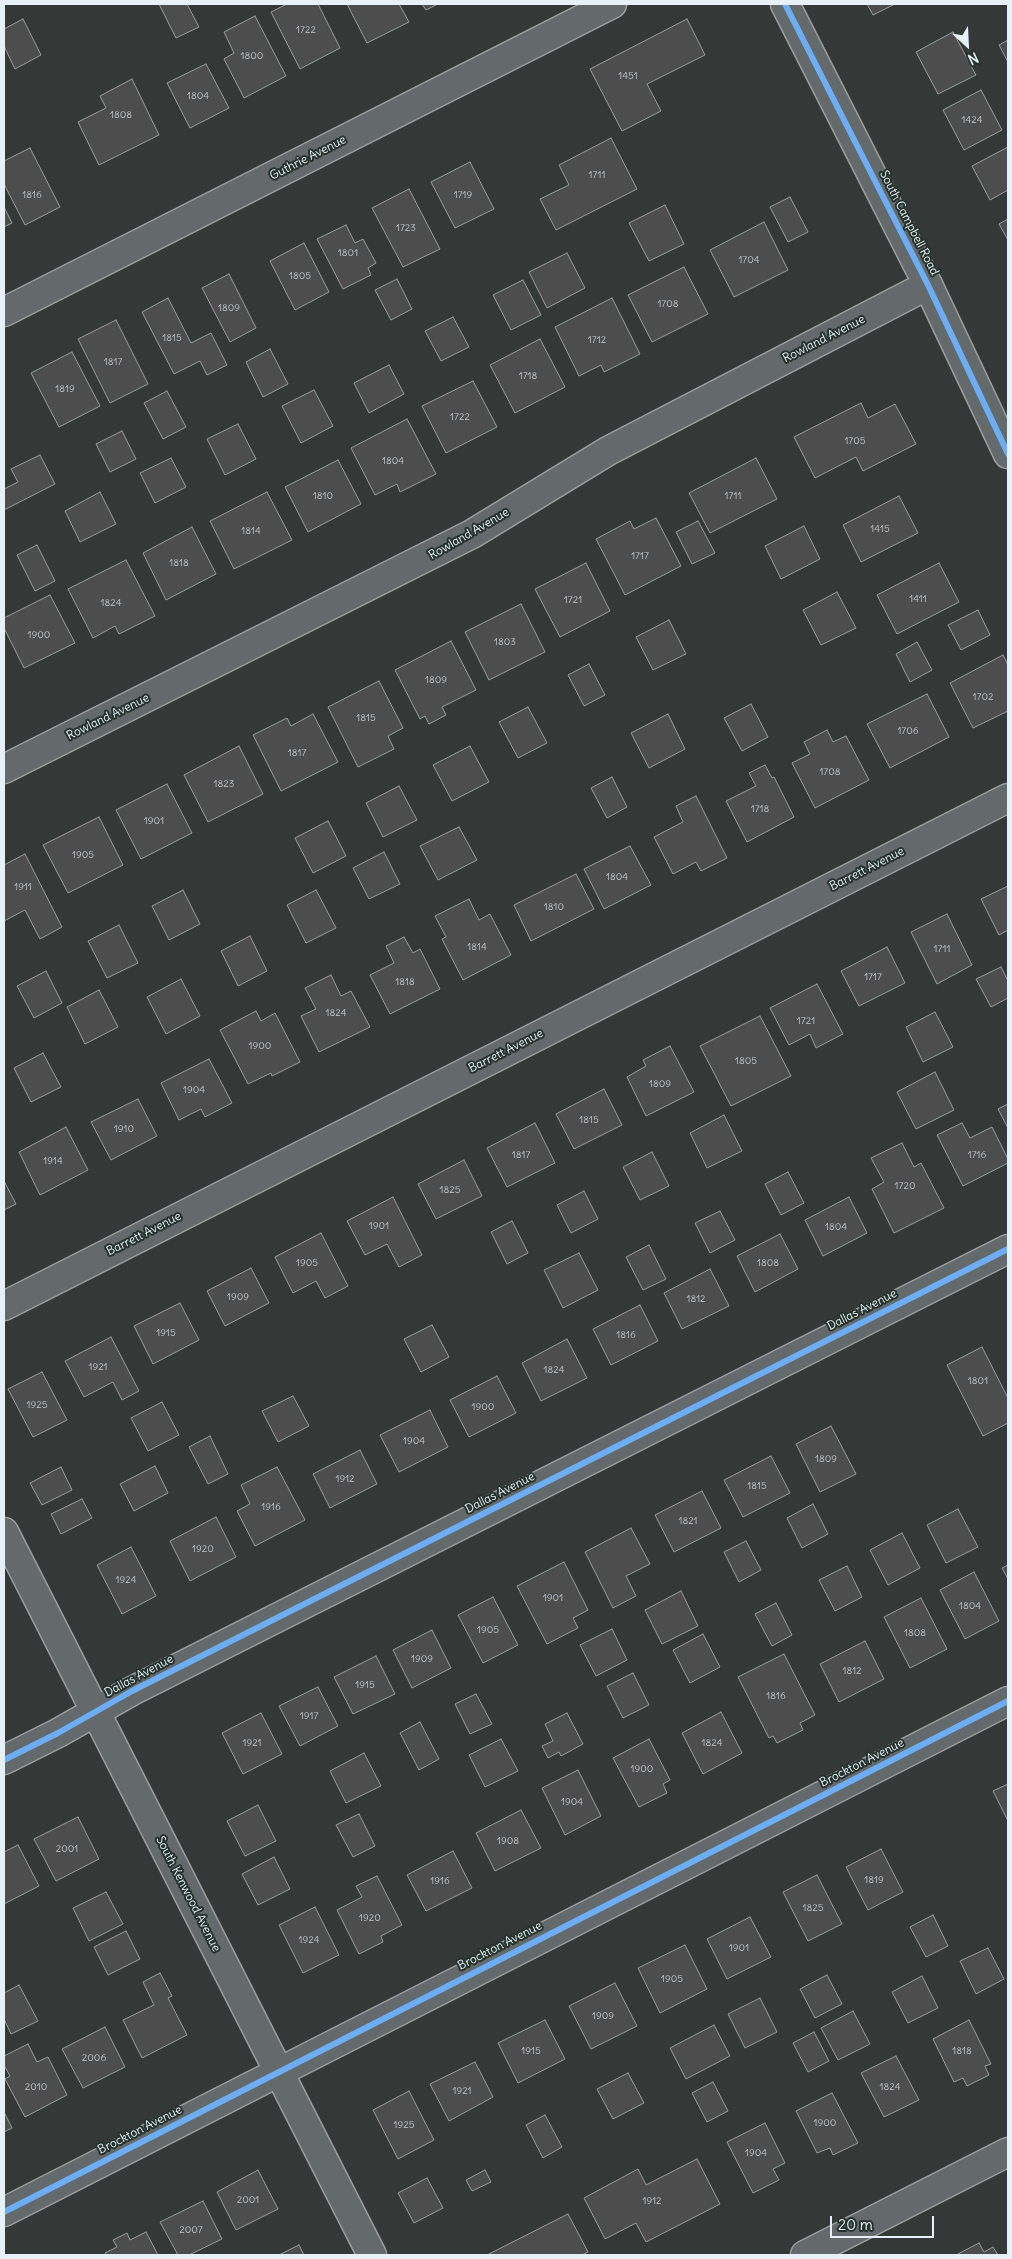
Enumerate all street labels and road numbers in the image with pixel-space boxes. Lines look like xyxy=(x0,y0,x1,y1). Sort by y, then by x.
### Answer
street label: Guthrie Avenue xyxy=(267,133,349,183)
street label: South Campbell Road xyxy=(876,168,942,278)
street label: Rowland Avenue xyxy=(780,312,868,366)
street label: Rowland Avenue xyxy=(426,505,512,563)
street label: Rowland Avenue xyxy=(64,691,152,743)
street label: Barrett Avenue xyxy=(827,844,907,894)
street label: Barrett Avenue xyxy=(466,1026,546,1076)
street label: Barrett Avenue xyxy=(104,1209,184,1259)
street label: Dallas Avenue xyxy=(825,1286,899,1334)
street label: Dallas Avenue xyxy=(463,1469,537,1517)
street label: Dallas Avenue xyxy=(102,1652,176,1700)
street label: Brockton Avenue xyxy=(818,1736,906,1790)
street label: South Kenwood Avenue xyxy=(153,1834,223,1954)
street label: Brockton Avenue xyxy=(456,1919,544,1973)
street label: Brockton Avenue xyxy=(96,2103,184,2157)

